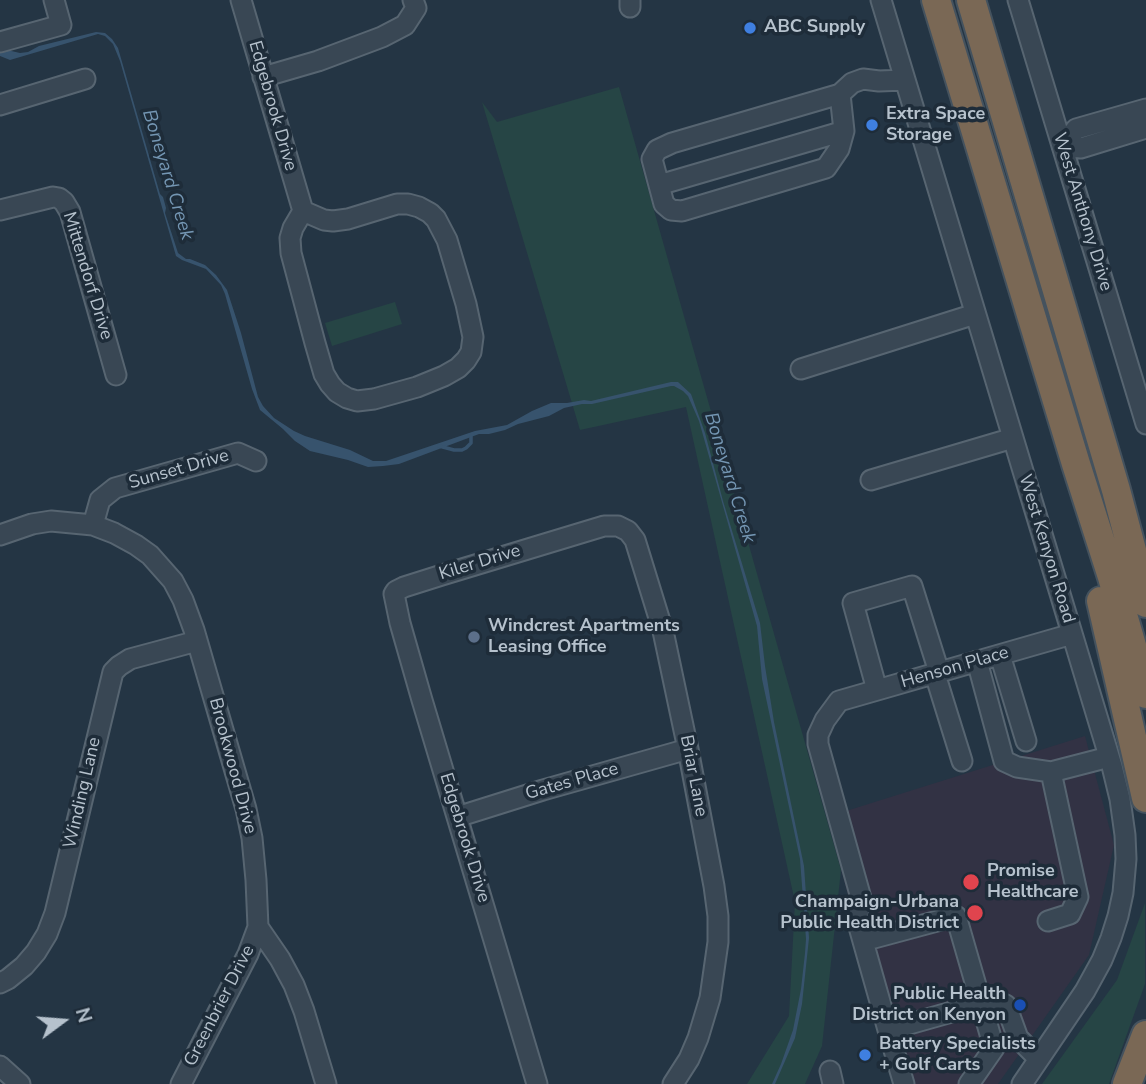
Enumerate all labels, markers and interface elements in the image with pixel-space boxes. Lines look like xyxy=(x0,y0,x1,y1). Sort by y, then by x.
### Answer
place label: ABC Supply xyxy=(764,17,865,39)
marker: ABC Supply xyxy=(742,20,758,36)
street label: Edgebrook Drive xyxy=(243,39,301,173)
place label: Extra Space Storage xyxy=(886,104,985,146)
water label: Boneyard Creek xyxy=(136,107,198,243)
marker: Extra Space Storage xyxy=(864,117,880,133)
street label: West Anthony Drive xyxy=(1048,130,1116,294)
street label: Mittendorf Drive xyxy=(57,210,117,342)
water label: Boneyard Creek xyxy=(698,410,760,546)
street label: Sunset Drive xyxy=(126,445,232,495)
street label: West Kenyon Road xyxy=(1013,472,1079,626)
street label: Kiler Drive xyxy=(437,540,523,586)
place label: Windcrest Apartments Leasing Office xyxy=(488,616,680,658)
marker: Windcrest Apartments Leasing Office xyxy=(466,629,482,645)
street label: Henson Place xyxy=(899,642,1011,694)
street label: Brookwood Drive xyxy=(203,696,261,836)
street label: Briar Lane xyxy=(675,733,711,819)
street label: Winding Lane xyxy=(60,735,106,851)
street label: Gates Place xyxy=(523,758,621,806)
street label: Edgebrook Drive xyxy=(434,771,494,905)
place label: Promise Healthcare xyxy=(987,861,1078,903)
marker: Promise Healthcare xyxy=(961,872,981,892)
place label: Champaign-Urbana Public Health District xyxy=(780,892,959,934)
marker: Champaign-Urbana Public Health District xyxy=(965,903,985,923)
street label: Greenbrier Drive xyxy=(180,942,260,1070)
place label: Public Health District on Kenyon xyxy=(852,984,1006,1026)
north arrow xyxy=(28,986,98,1056)
marker: Public Health District on Kenyon xyxy=(1012,997,1028,1013)
text: N xyxy=(69,1005,98,1026)
place label: Battery Specialists + Golf Carts xyxy=(879,1034,1036,1076)
marker: Battery Specialists + Golf Carts xyxy=(857,1047,873,1063)

